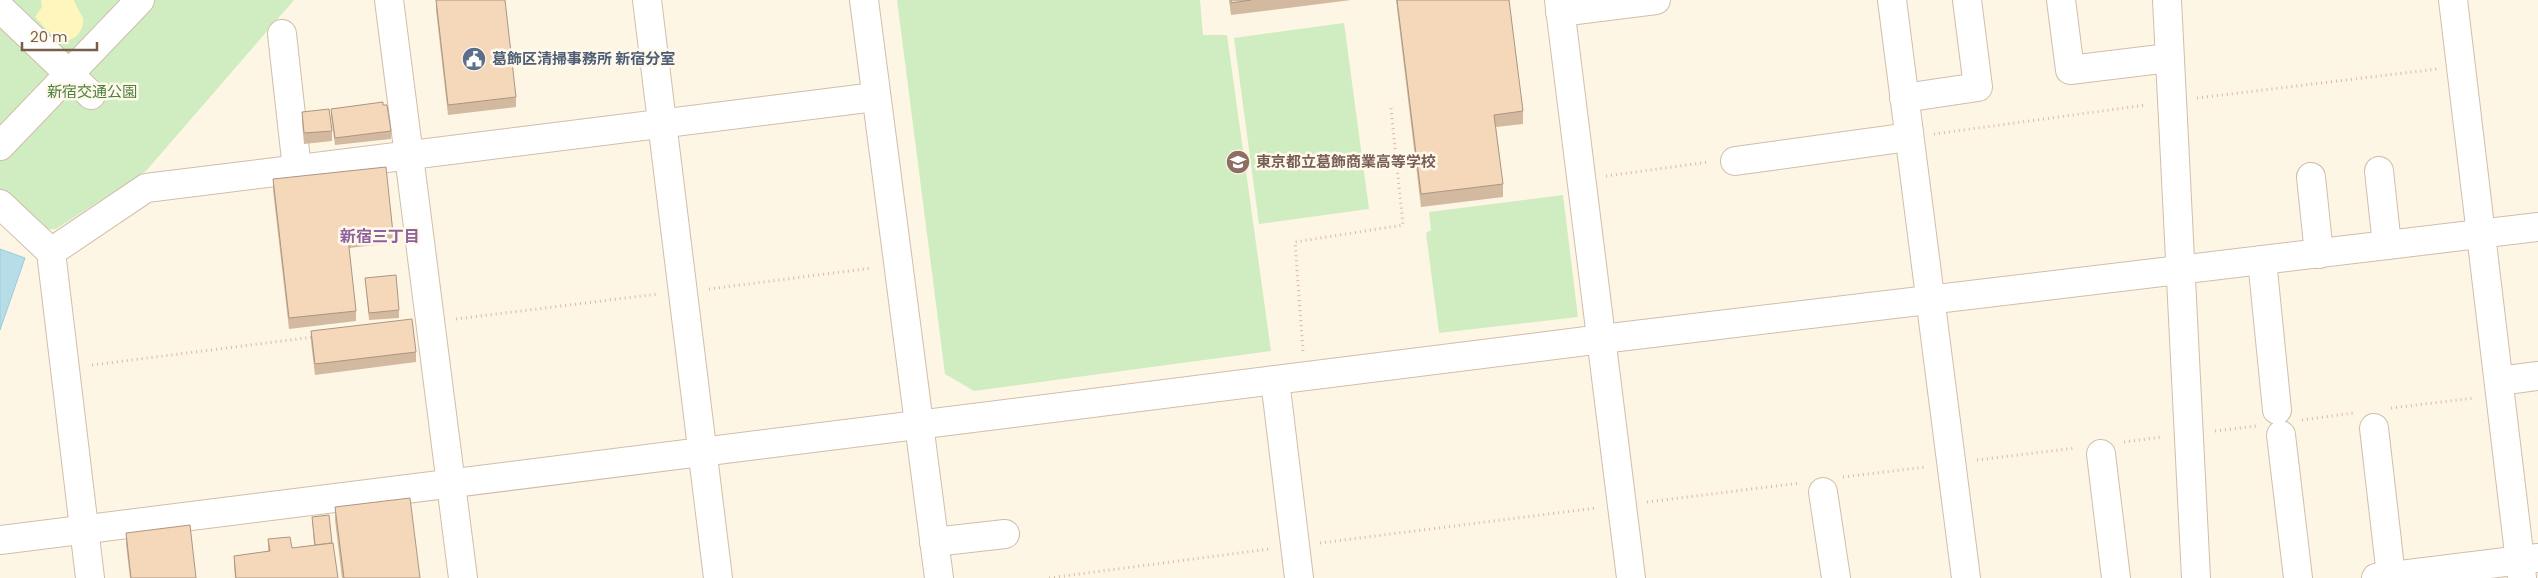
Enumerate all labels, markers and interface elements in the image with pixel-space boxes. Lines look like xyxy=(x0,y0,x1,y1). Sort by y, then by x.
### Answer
scale bar xyxy=(22,20,98,52)
text: 20 m xyxy=(30,26,68,47)
public building icon: 葛飾区清掃事務所 新宿分室 xyxy=(461,46,487,72)
place label: 葛飾区清掃事務所 新宿分室 xyxy=(492,48,675,69)
park label: 新宿交通公園 xyxy=(47,81,137,102)
school or university icon: 東京都立葛飾商業高等学校 xyxy=(1225,149,1251,175)
place label: 東京都立葛飾商業高等学校 xyxy=(1256,151,1436,172)
district label: 新宿三丁目 xyxy=(340,225,420,248)

